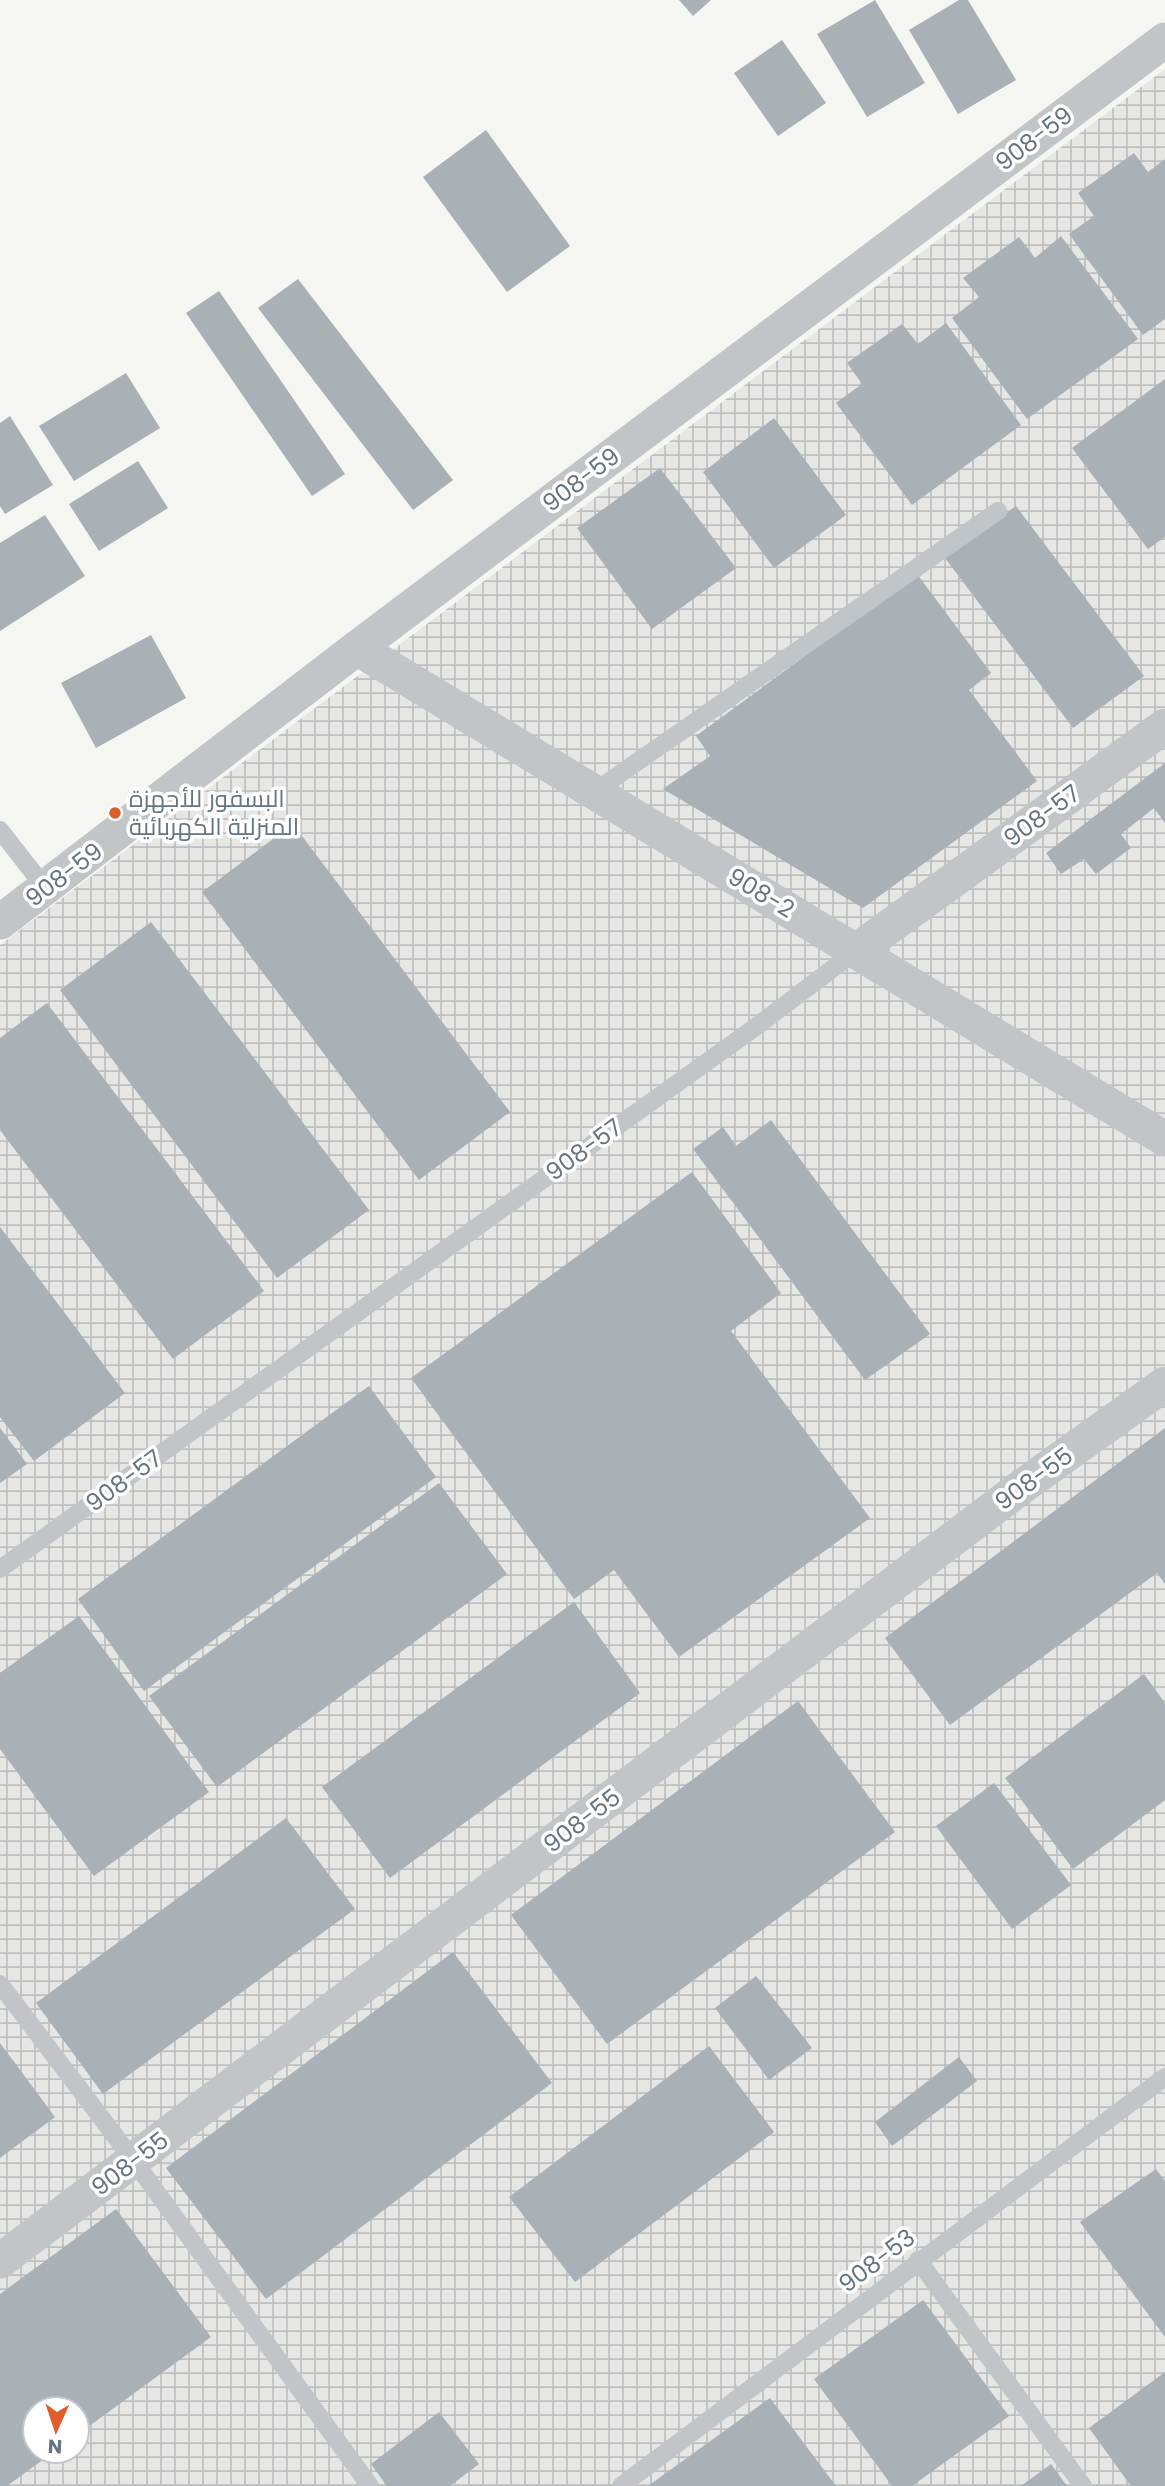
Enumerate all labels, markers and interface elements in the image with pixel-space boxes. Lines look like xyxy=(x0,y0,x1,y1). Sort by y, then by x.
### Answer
street label: 908-59 xyxy=(988,99,1079,178)
street label: 908-59 xyxy=(535,440,626,519)
street label: 908-57 xyxy=(997,777,1086,854)
place label: البسفور للأجهزة المنزلية الكهربائية xyxy=(129,782,299,843)
marker: البسفور للأجهزة المنزلية الكهربائية xyxy=(107,805,123,821)
street label: 908-59 xyxy=(18,835,109,914)
street label: 908-2 xyxy=(722,860,801,925)
street label: 908-57 xyxy=(539,1111,628,1188)
street label: 908-55 xyxy=(988,1439,1079,1518)
street label: 908-57 xyxy=(79,1442,168,1519)
street label: 908-55 xyxy=(536,1781,627,1860)
street label: 908-55 xyxy=(84,2124,175,2203)
street label: 908-53 xyxy=(832,2221,922,2300)
north arrow xyxy=(21,2395,91,2465)
text: N xyxy=(47,2433,63,2460)

